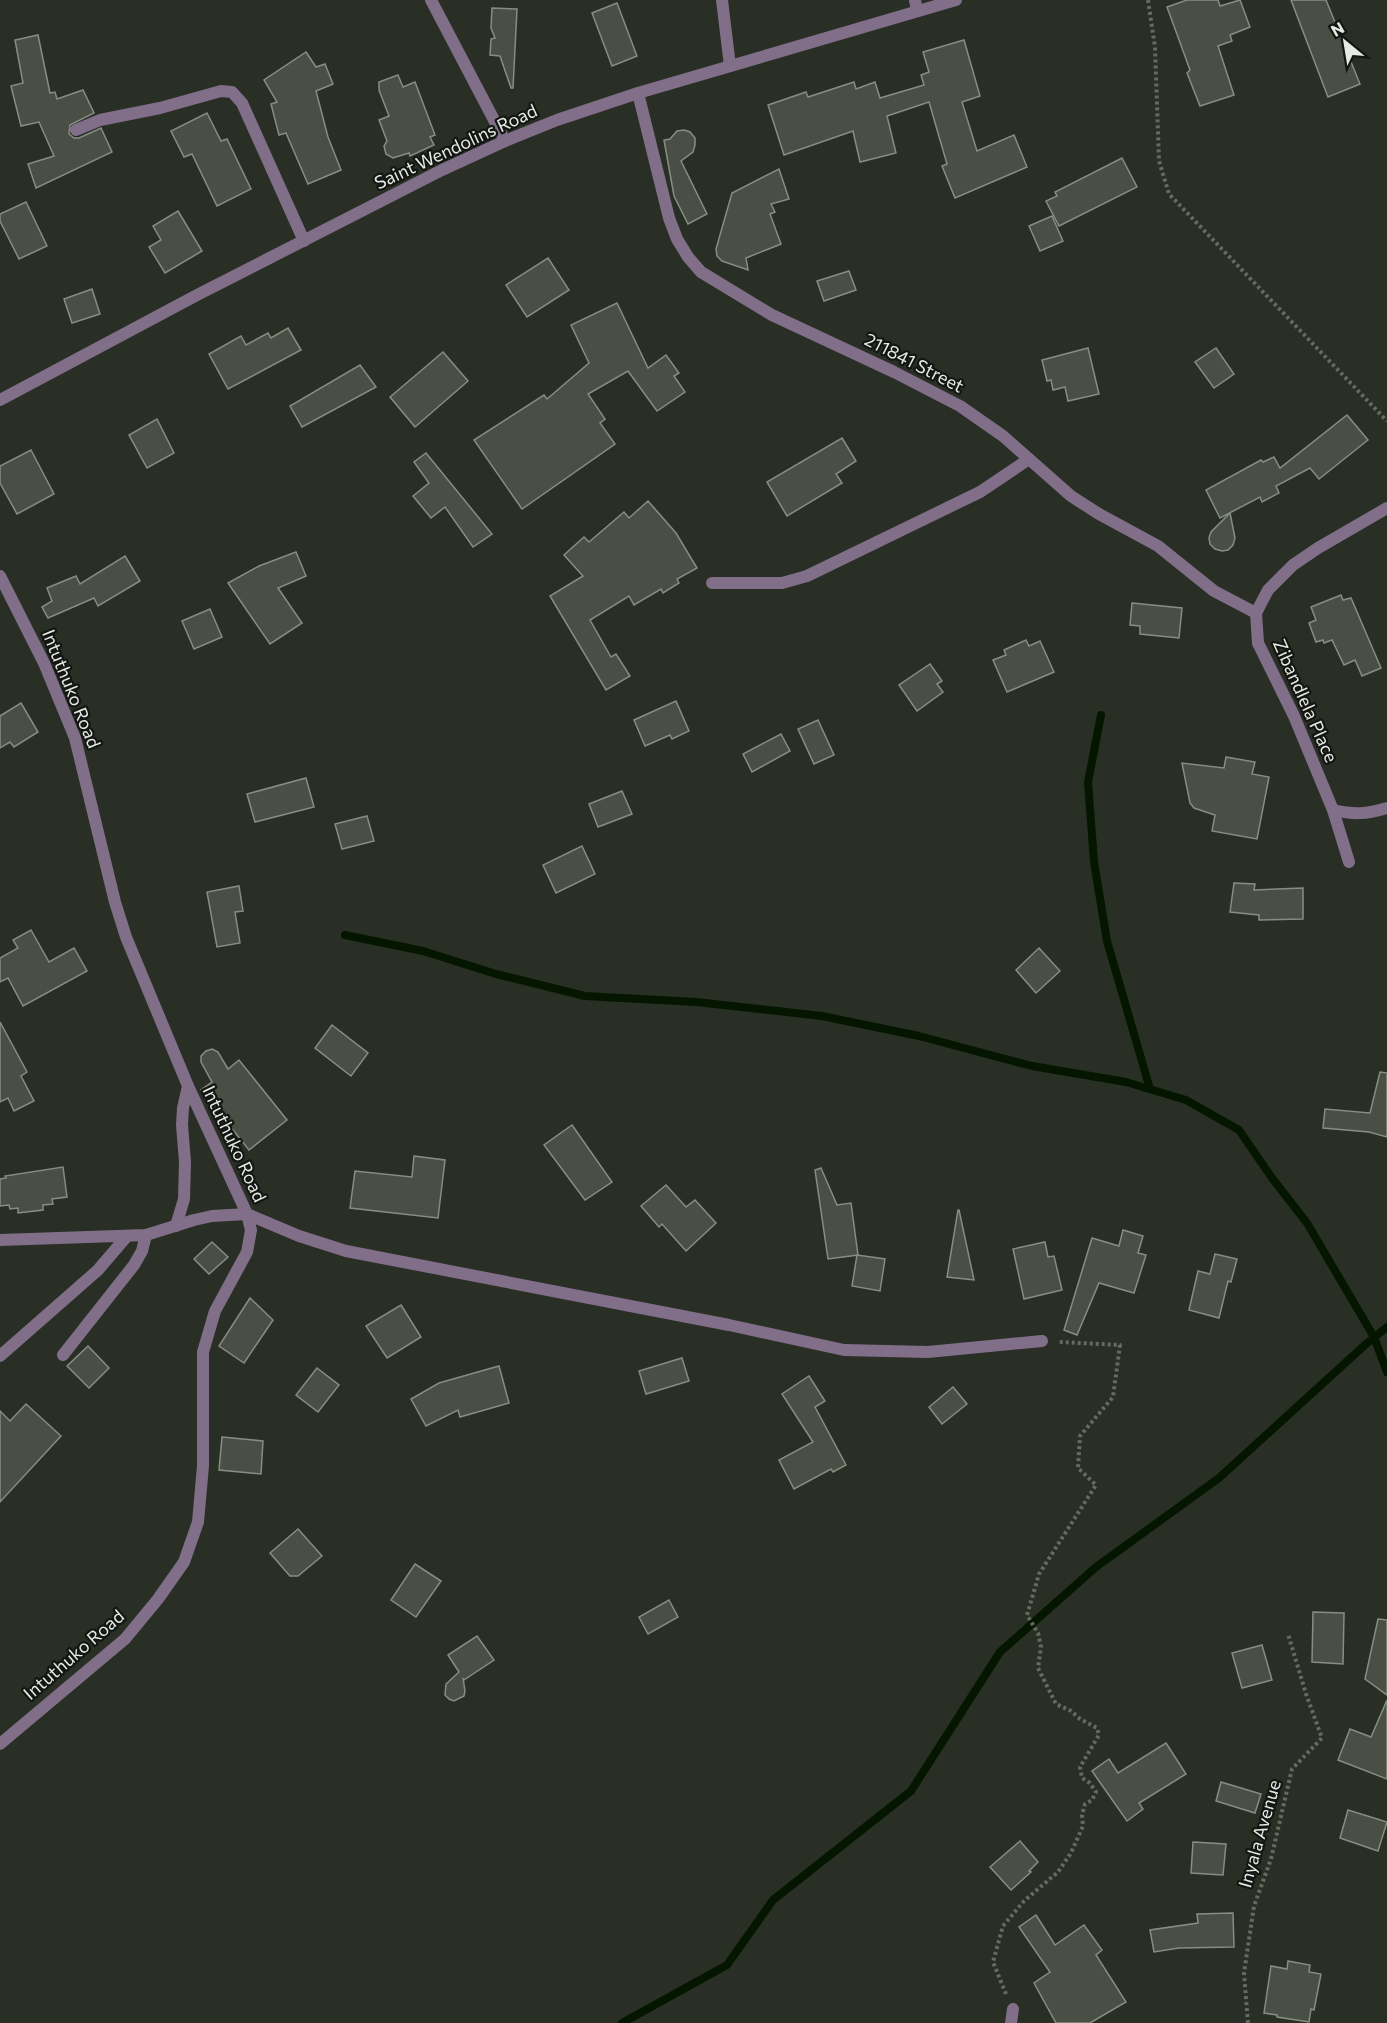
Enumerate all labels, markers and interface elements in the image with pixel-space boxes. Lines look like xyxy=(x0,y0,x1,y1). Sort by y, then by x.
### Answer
north arrow xyxy=(1315,12,1375,72)
text: N xyxy=(1327,17,1347,40)
street label: Saint Wendolins Road xyxy=(371,99,540,193)
street label: 211841 Street xyxy=(861,328,968,397)
street label: Intuthuko Road xyxy=(38,626,106,751)
street label: Zibandlela Place xyxy=(1269,636,1343,766)
street label: Intuthuko Road xyxy=(198,1082,272,1205)
street label: Intuthuko Road xyxy=(19,1605,128,1704)
street label: Inyala Avenue xyxy=(1233,1777,1285,1890)

